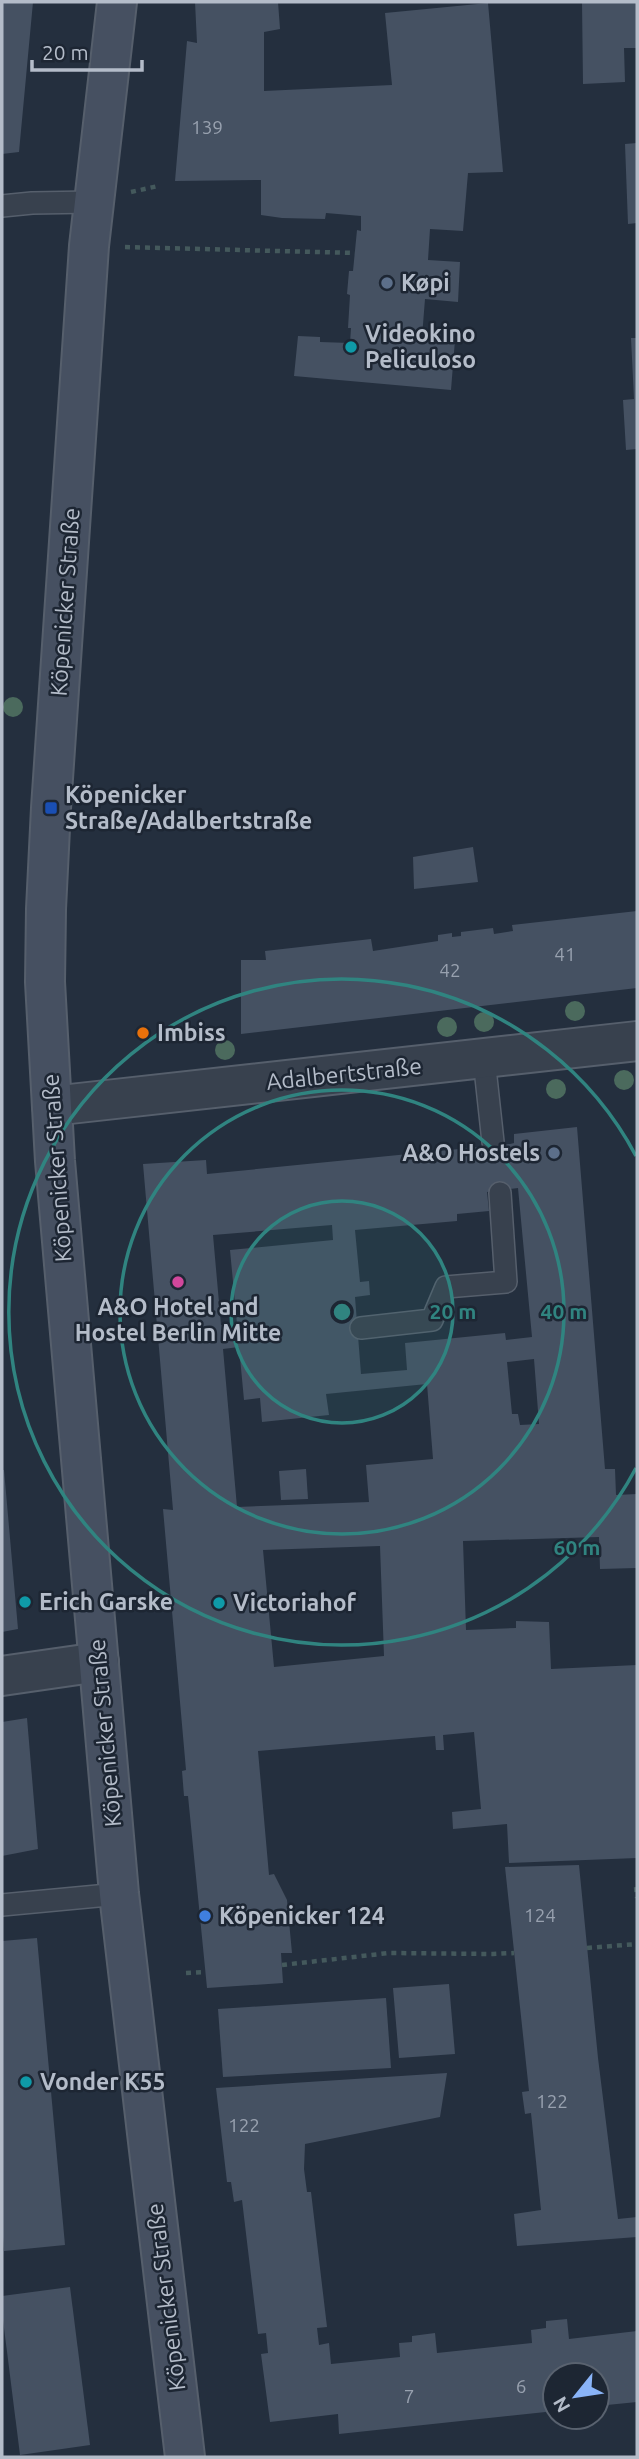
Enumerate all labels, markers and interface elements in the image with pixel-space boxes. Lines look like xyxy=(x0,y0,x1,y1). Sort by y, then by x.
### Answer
scale bar xyxy=(32,28,142,72)
text: 20 m xyxy=(42,40,89,64)
house number: 139 xyxy=(191,116,223,138)
place label: Køpi xyxy=(401,270,450,295)
marker: Køpi xyxy=(379,275,395,291)
place label: Videokino Peliculoso xyxy=(365,321,476,372)
marker: Videokino Peliculoso xyxy=(343,339,359,355)
street label: Köpenicker Straße xyxy=(45,507,84,697)
place label: Köpenicker Straße/Adalbertstraße xyxy=(65,782,312,833)
marker: Köpenicker Straße/Adalbertstraße xyxy=(43,800,59,816)
house number: 41 xyxy=(554,943,576,965)
house number: 42 xyxy=(439,959,461,981)
place label: Imbiss xyxy=(157,1020,226,1045)
marker: Imbiss xyxy=(135,1025,151,1041)
street label: Adalbertstraße xyxy=(265,1053,423,1094)
street label: Köpenicker Straße xyxy=(37,1073,76,1263)
place label: A&O Hostels xyxy=(402,1140,540,1165)
marker: A&O Hostels xyxy=(546,1145,562,1161)
marker: A&O Hotel and Hostel Berlin Mitte xyxy=(170,1274,186,1290)
place label: A&O Hotel and Hostel Berlin Mitte xyxy=(75,1294,281,1345)
text: 20 m xyxy=(430,1299,476,1323)
text: 40 m xyxy=(541,1299,587,1323)
centre of rings xyxy=(330,1300,354,1324)
text: 60 m xyxy=(554,1535,600,1559)
place label: Erich Garske xyxy=(39,1589,173,1614)
place label: Victoriahof xyxy=(233,1590,357,1615)
marker: Erich Garske xyxy=(17,1594,33,1610)
marker: Victoriahof xyxy=(211,1595,227,1611)
street label: Köpenicker Straße xyxy=(84,1638,125,1828)
place label: Köpenicker 124 xyxy=(219,1903,385,1928)
house number: 124 xyxy=(524,1904,556,1926)
marker: Köpenicker 124 xyxy=(197,1908,213,1924)
place label: Vonder K55 xyxy=(40,2069,165,2094)
marker: Vonder K55 xyxy=(18,2074,34,2090)
house number: 122 xyxy=(536,2090,568,2112)
house number: 122 xyxy=(228,2114,260,2136)
street label: Köpenicker Straße xyxy=(142,2202,189,2392)
north arrow xyxy=(541,2361,611,2431)
house number: 6 xyxy=(516,2375,526,2397)
house number: 7 xyxy=(404,2385,414,2407)
text: N xyxy=(548,2393,574,2416)

